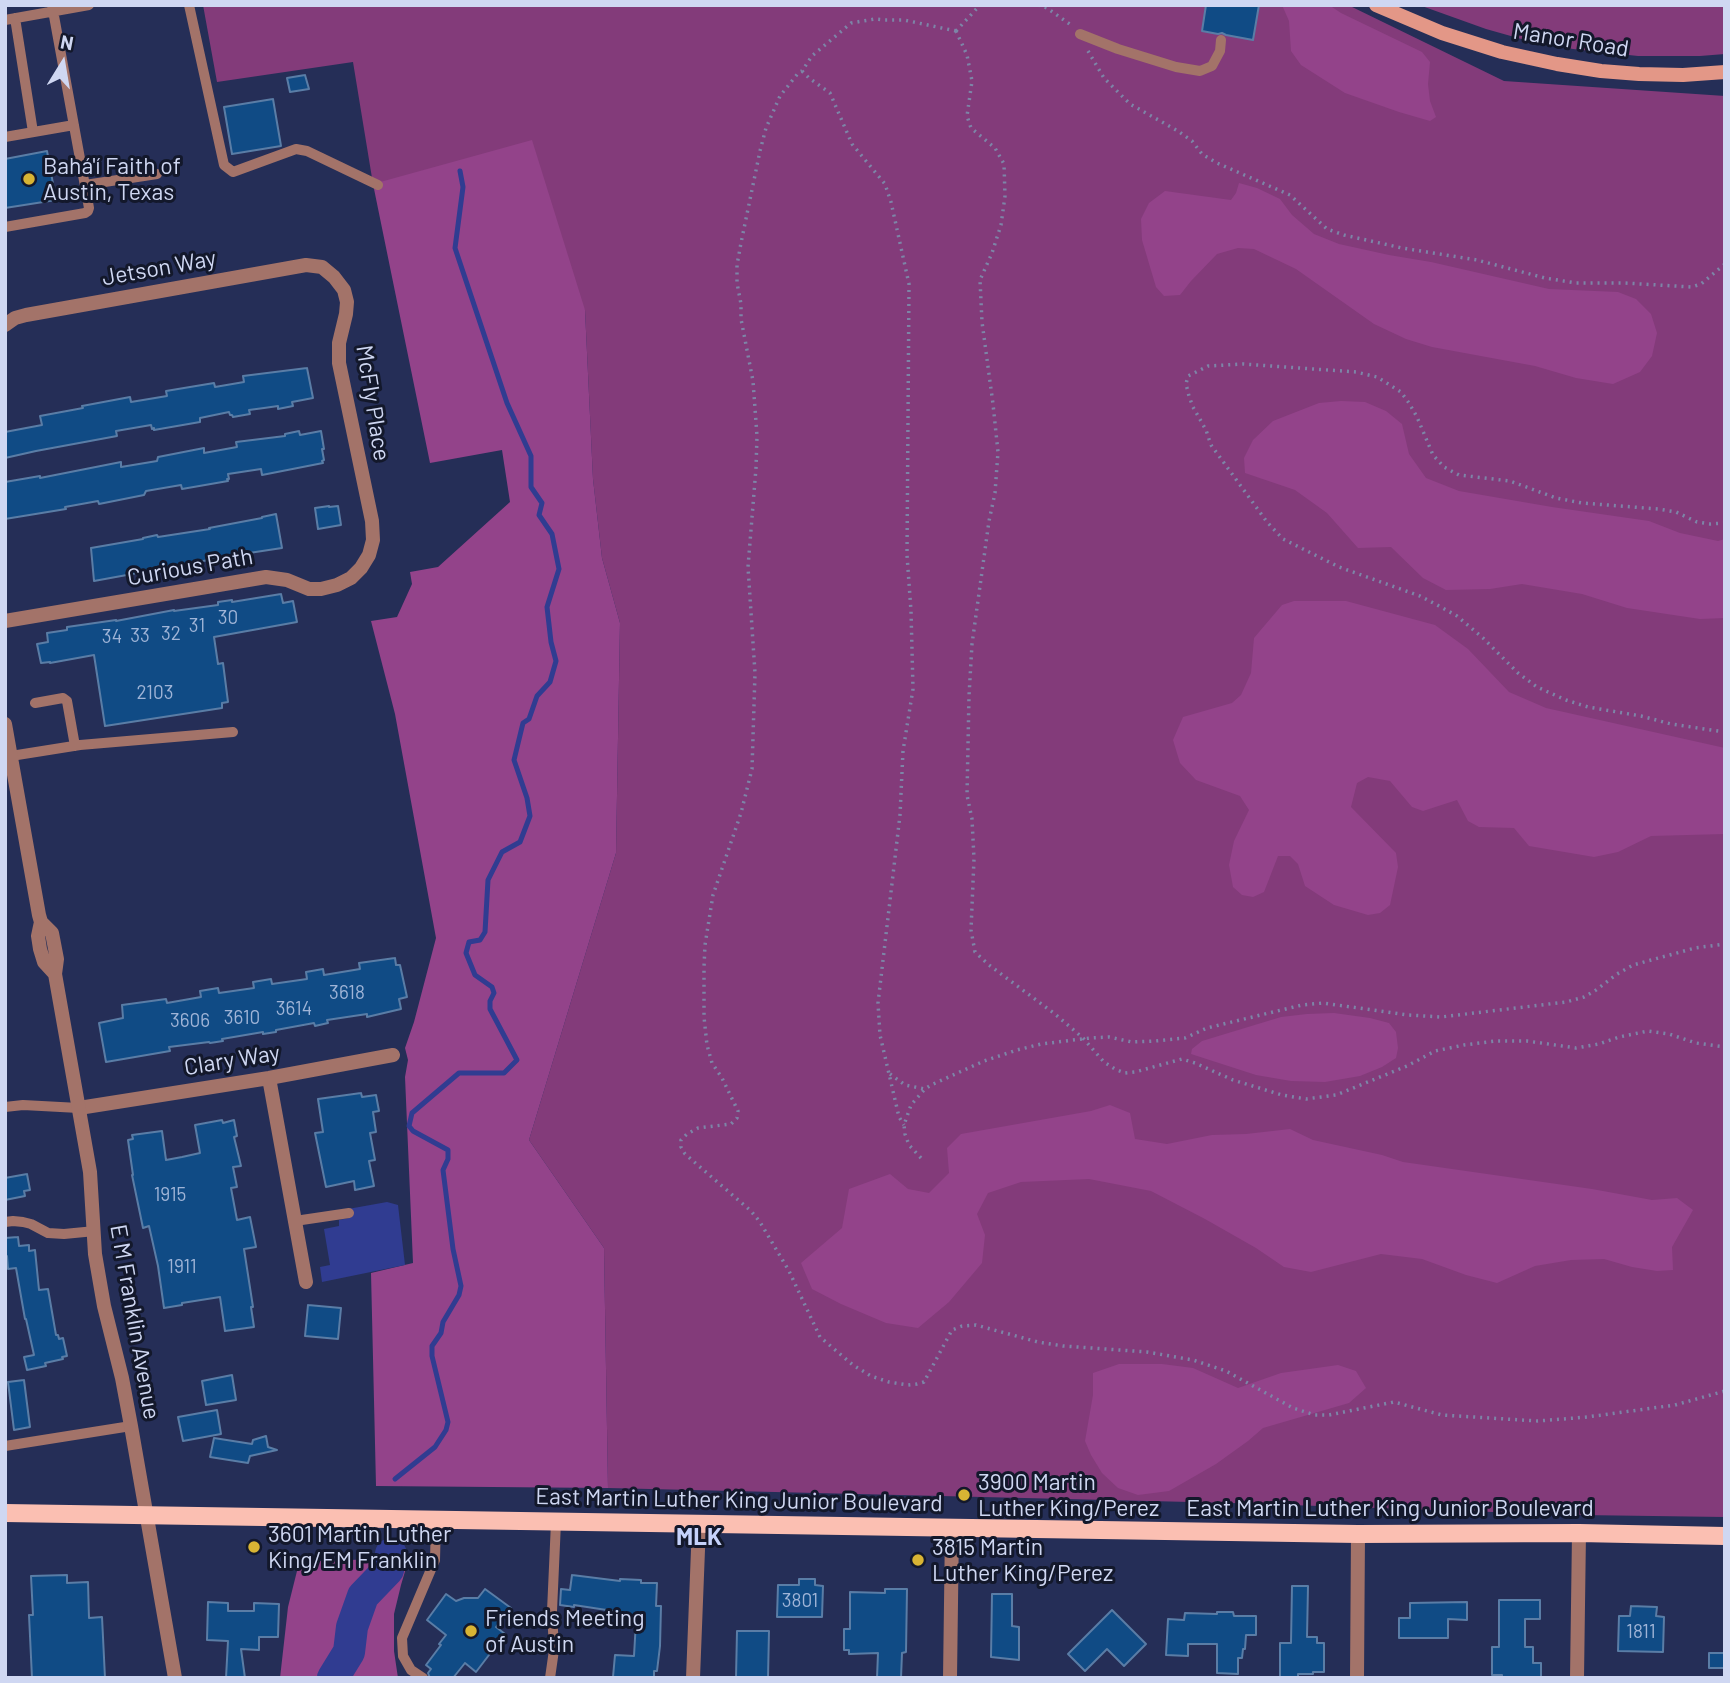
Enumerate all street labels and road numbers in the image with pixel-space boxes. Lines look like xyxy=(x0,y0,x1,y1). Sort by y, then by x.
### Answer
street label: Manor Road xyxy=(1511,17,1631,63)
street label: Jetson Way xyxy=(100,244,218,292)
street label: McFly Place xyxy=(350,343,396,463)
street label: Curious Path xyxy=(125,542,255,592)
street label: Clary Way xyxy=(182,1039,282,1081)
street label: E M Franklin Avenue xyxy=(104,1222,166,1422)
street label: East Martin Luther King Junior Boulevard xyxy=(535,1483,943,1517)
street label: East Martin Luther King Junior Boulevard xyxy=(1186,1494,1594,1522)

